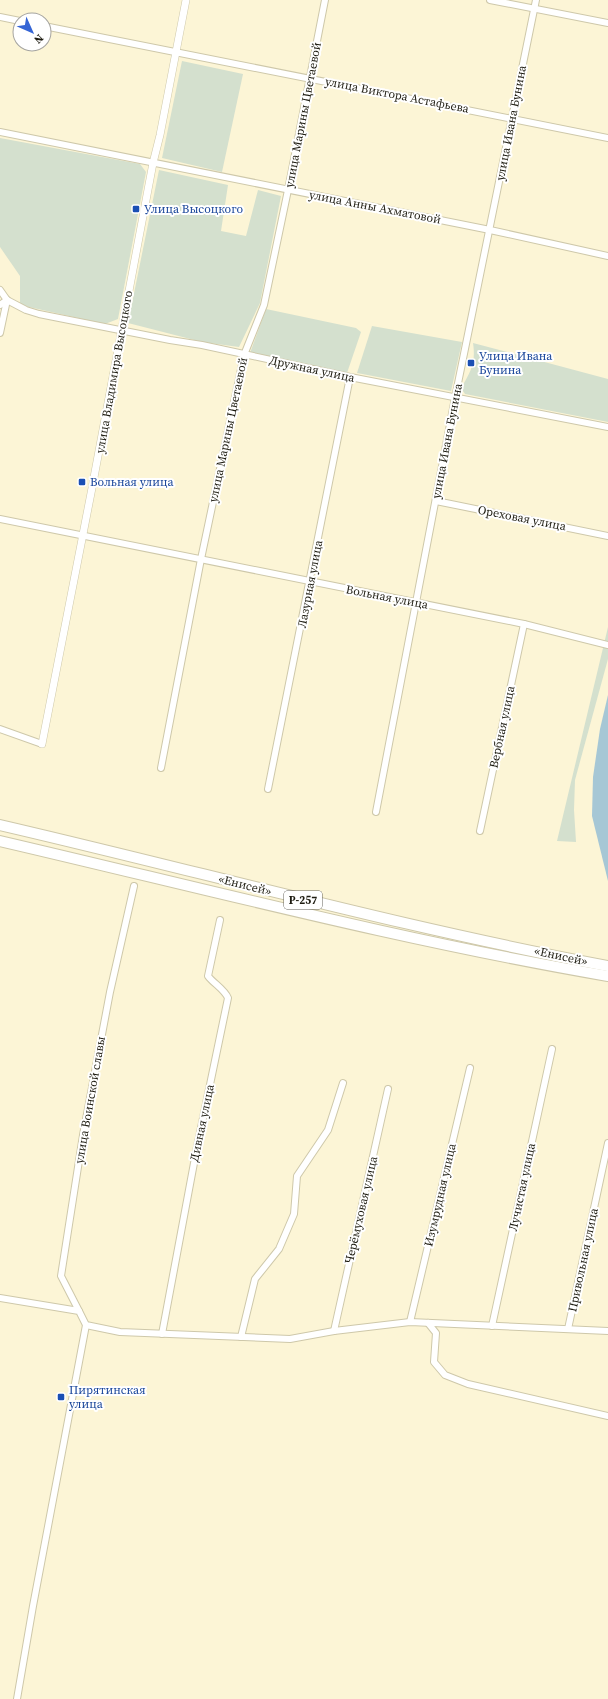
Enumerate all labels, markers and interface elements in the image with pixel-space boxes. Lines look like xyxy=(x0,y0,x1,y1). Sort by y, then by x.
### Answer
north arrow xyxy=(12,12,52,52)
text: N xyxy=(31,31,47,47)
street label: улица Марины Цветаевой xyxy=(281,41,325,189)
street label: улица Ивана Бунина xyxy=(492,63,530,182)
street label: улица Виктора Астафьева xyxy=(324,73,471,117)
street label: улица Анны Ахматовой xyxy=(308,186,443,228)
place label: Улица Высоцкого xyxy=(144,201,244,217)
marker: Улица Высоцкого xyxy=(131,204,141,214)
street label: улица Владимира Высоцкого xyxy=(92,289,136,455)
place label: Улица Ивана Бунина xyxy=(479,348,553,378)
street label: Дружная улица xyxy=(268,352,357,386)
street label: улица Марины Цветаевой xyxy=(205,356,251,504)
marker: Улица Ивана Бунина xyxy=(466,358,476,368)
street label: улица Ивана Бунина xyxy=(428,381,466,500)
place label: Вольная улица xyxy=(90,474,174,490)
marker: Вольная улица xyxy=(77,477,87,487)
street label: Ореховая улица xyxy=(477,502,568,535)
street label: Лазурная улица xyxy=(294,538,327,629)
street label: Вольная улица xyxy=(344,581,430,613)
street label: Вербная улица xyxy=(485,684,519,770)
street label: «Енисей» xyxy=(217,871,273,899)
road number: Р-257 xyxy=(284,891,322,909)
street label: «Енисей» xyxy=(533,943,589,969)
street label: улица Воинской славы xyxy=(71,1035,109,1165)
street label: Дивная улица xyxy=(186,1082,218,1163)
street label: Изумрудная улица xyxy=(420,1141,460,1248)
street label: Лучистая улица xyxy=(505,1141,539,1233)
street label: Черёмуховая улица xyxy=(341,1154,381,1265)
street label: Привольная улица xyxy=(564,1206,602,1313)
place label: Пирятинская улица xyxy=(69,1382,146,1412)
marker: Пирятинская улица xyxy=(56,1392,66,1402)

